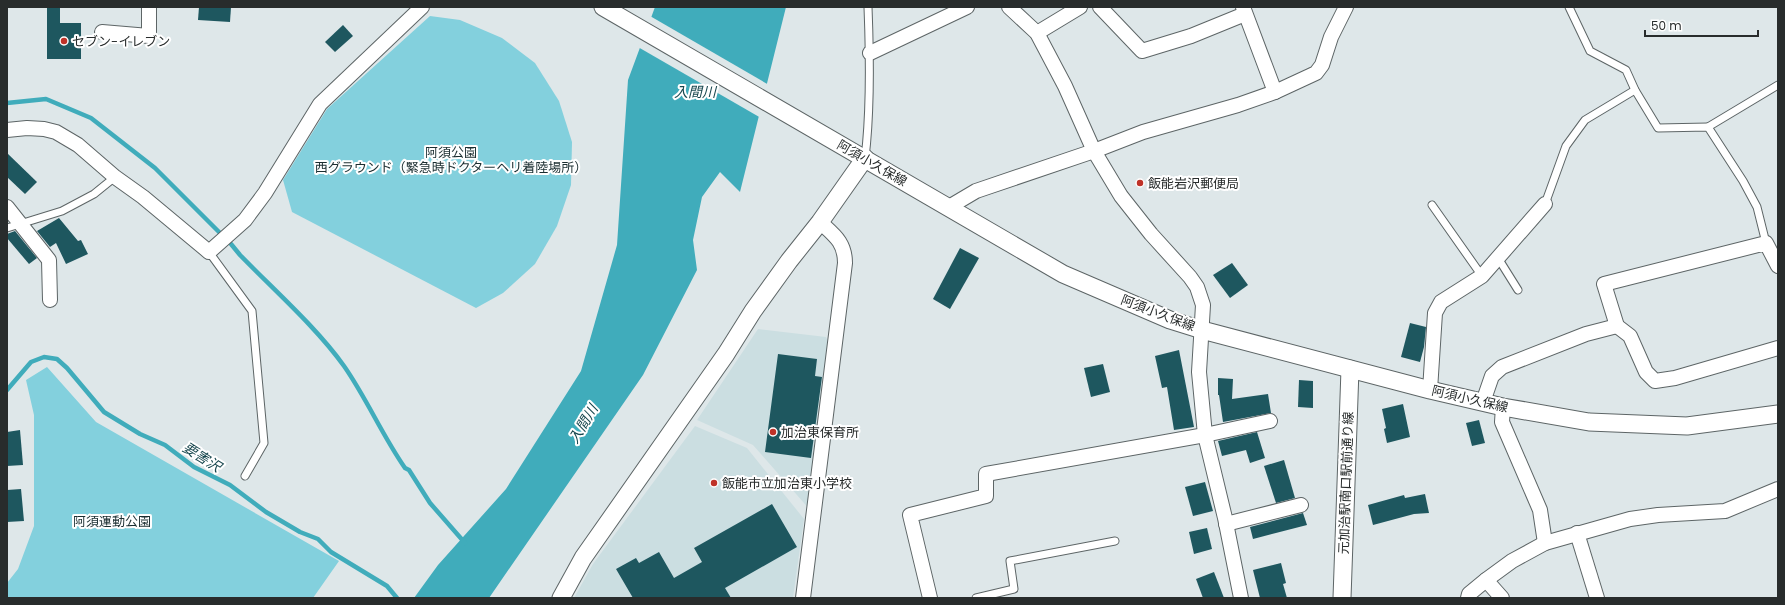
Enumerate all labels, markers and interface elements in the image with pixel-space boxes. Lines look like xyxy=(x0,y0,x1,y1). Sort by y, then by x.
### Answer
scale bar xyxy=(1645,12,1758,38)
text: 50 m xyxy=(1651,17,1682,34)
place label: セブン-イレブン xyxy=(72,32,170,51)
marker: セブン-イレブン xyxy=(59,36,69,46)
water label: 入間川 xyxy=(674,82,718,102)
street label: 阿須小久保線 xyxy=(833,135,911,191)
park label: 阿須公園 西グラウンド（緊急時ドクターヘリ着陸場所） xyxy=(315,143,587,177)
place label: 飯能岩沢郵便局 xyxy=(1148,174,1239,193)
marker: 飯能岩沢郵便局 xyxy=(1135,178,1145,188)
street label: 阿須小久保線 xyxy=(1118,290,1198,336)
street label: 阿須小久保線 xyxy=(1430,381,1510,417)
water label: 入間川 xyxy=(564,399,603,447)
street label: 元加治駅南口駅前通り線 xyxy=(1334,411,1358,555)
place label: 加治東保育所 xyxy=(781,423,859,442)
marker: 加治東保育所 xyxy=(768,427,778,437)
water label: 要害沢 xyxy=(179,437,227,478)
place label: 飯能市立加治東小学校 xyxy=(722,474,852,493)
marker: 飯能市立加治東小学校 xyxy=(709,478,719,488)
park label: 阿須運動公園 xyxy=(73,512,151,531)

